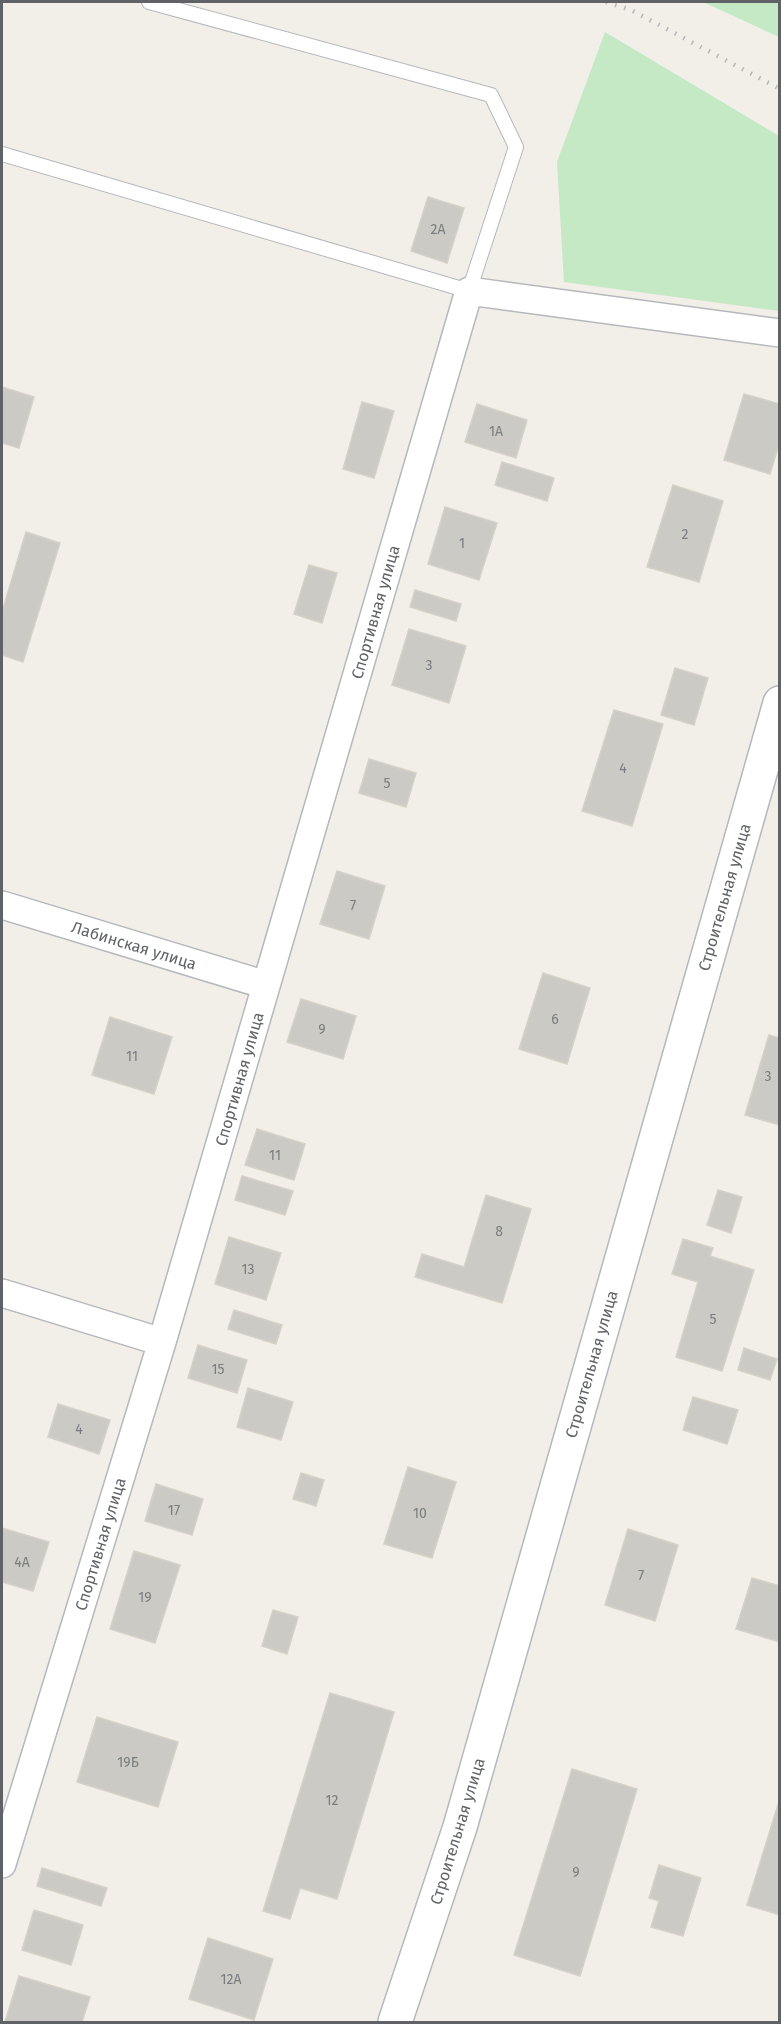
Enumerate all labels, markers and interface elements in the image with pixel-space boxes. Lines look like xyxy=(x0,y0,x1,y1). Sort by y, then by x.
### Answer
house number: 2А xyxy=(431,221,445,238)
house number: 1А xyxy=(489,423,503,440)
house number: 2 xyxy=(682,526,689,543)
house number: 1 xyxy=(459,535,465,552)
street label: Спортивная улица xyxy=(347,543,404,681)
house number: 3 xyxy=(426,657,433,674)
house number: 4 xyxy=(619,760,627,777)
house number: 5 xyxy=(383,775,391,792)
street label: Строительная улица xyxy=(694,821,755,973)
house number: 7 xyxy=(350,897,356,914)
street label: Лабинская улица xyxy=(69,917,199,974)
street label: Спортивная улица xyxy=(211,1010,268,1148)
house number: 6 xyxy=(551,1011,559,1028)
house number: 9 xyxy=(318,1021,326,1038)
house number: 11 xyxy=(126,1048,138,1065)
house number: 3 xyxy=(765,1068,772,1085)
house number: 11 xyxy=(269,1147,281,1164)
house number: 8 xyxy=(495,1223,503,1240)
house number: 13 xyxy=(241,1261,255,1278)
street label: Строительная улица xyxy=(561,1288,622,1440)
house number: 5 xyxy=(709,1311,717,1328)
house number: 15 xyxy=(211,1361,225,1378)
house number: 4 xyxy=(75,1421,83,1438)
street label: Спортивная улица xyxy=(71,1475,130,1613)
house number: 17 xyxy=(168,1502,180,1519)
house number: 10 xyxy=(413,1505,427,1522)
house number: 4А xyxy=(14,1554,30,1571)
house number: 7 xyxy=(638,1567,644,1584)
house number: 19 xyxy=(138,1589,152,1606)
house number: 19Б xyxy=(117,1754,139,1771)
street label: Строительная улица xyxy=(426,1755,489,1907)
house number: 12 xyxy=(326,1792,339,1809)
house number: 9 xyxy=(572,1864,580,1881)
house number: 12А xyxy=(220,1971,242,1988)

